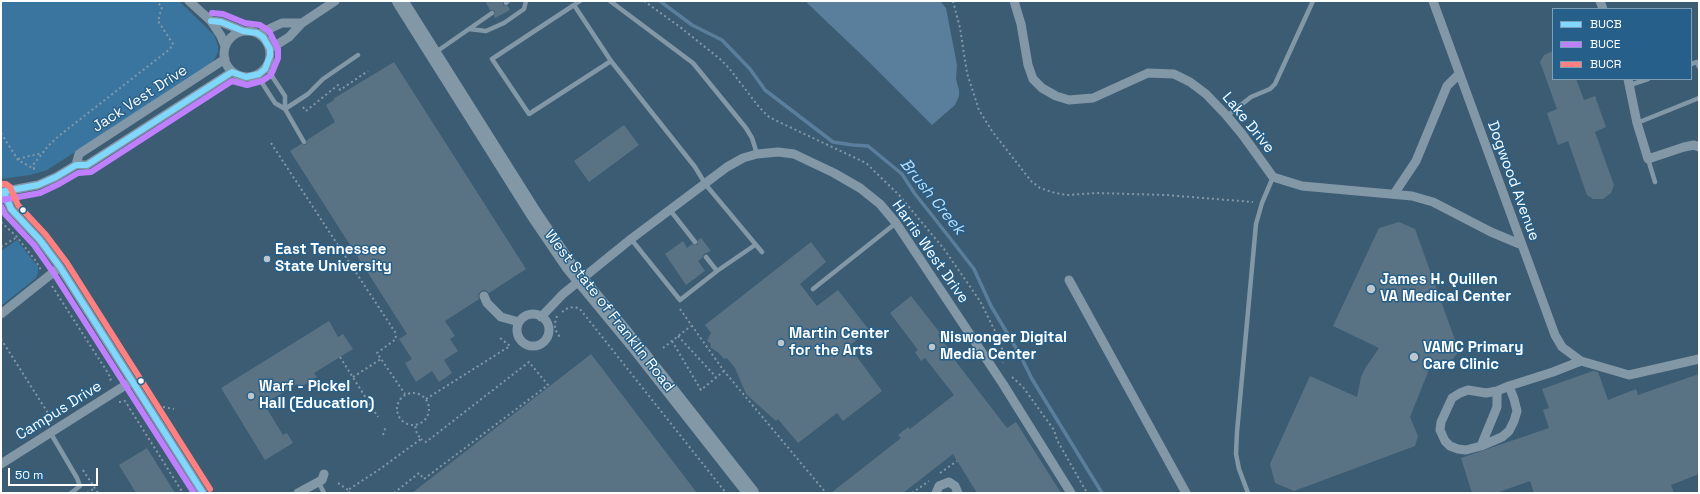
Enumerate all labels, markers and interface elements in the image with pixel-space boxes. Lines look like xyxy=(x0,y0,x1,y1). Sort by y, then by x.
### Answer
legend xyxy=(1552,8,1692,80)
text: BUCB xyxy=(1590,16,1622,32)
text: BUCE xyxy=(1590,36,1620,52)
text: BUCR xyxy=(1590,56,1621,72)
street label: Jack Vest Drive xyxy=(89,62,191,136)
street label: Lake Drive xyxy=(1218,89,1278,157)
street label: Dogwood Avenue xyxy=(1483,119,1543,243)
water label: Brush Creek xyxy=(895,155,969,239)
street label: Harris West Drive xyxy=(888,197,972,307)
unlabelled marker xyxy=(18,205,28,215)
street label: West State of Franklin Road xyxy=(540,227,678,395)
place label: East Tennessee State University xyxy=(275,241,392,276)
marker: East Tennessee State University xyxy=(262,254,272,264)
place label: James H. Quillen VA Medical Center xyxy=(1380,271,1511,306)
marker: James H. Quillen VA Medical Center xyxy=(1365,283,1377,295)
place label: Martin Center for the Arts xyxy=(789,325,889,360)
place label: Niswonger Digital Media Center xyxy=(940,329,1067,364)
marker: Martin Center for the Arts xyxy=(776,338,786,348)
place label: VAMC Primary Care Clinic xyxy=(1423,339,1523,374)
marker: Niswonger Digital Media Center xyxy=(927,342,937,352)
marker: VAMC Primary Care Clinic xyxy=(1408,351,1420,363)
unlabelled marker xyxy=(136,376,146,386)
street label: Campus Drive xyxy=(13,377,105,445)
place label: Warf - Pickel Hall (Education) xyxy=(259,378,374,413)
marker: Warf - Pickel Hall (Education) xyxy=(246,391,256,401)
scale bar xyxy=(10,460,100,486)
text: 50 m xyxy=(15,467,43,483)

